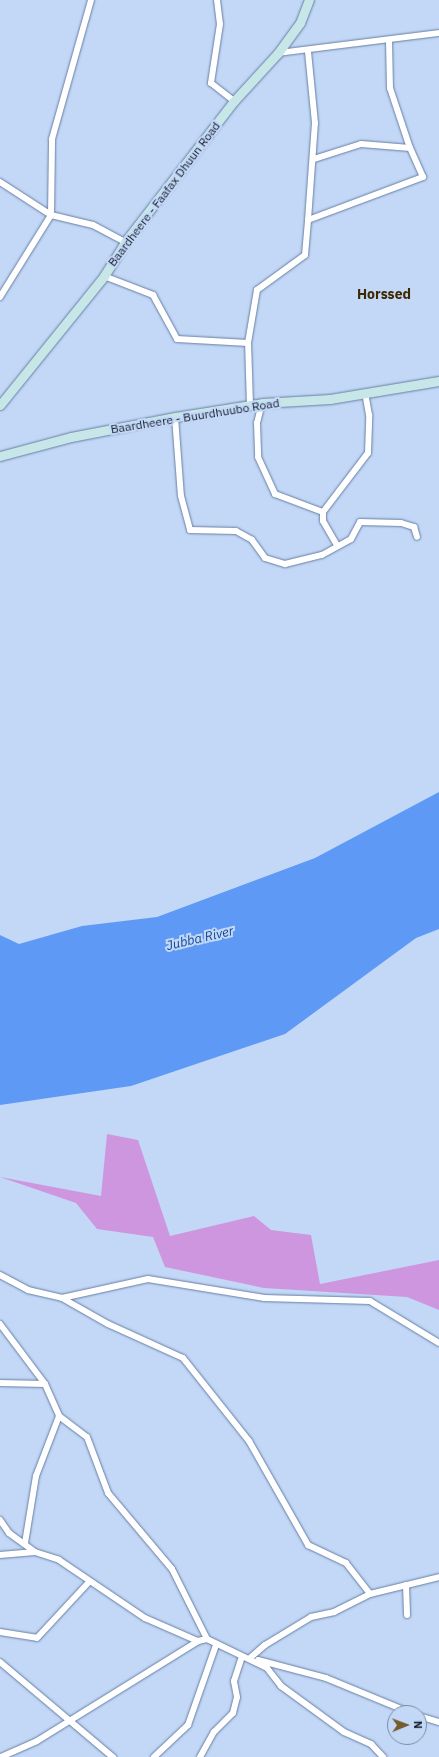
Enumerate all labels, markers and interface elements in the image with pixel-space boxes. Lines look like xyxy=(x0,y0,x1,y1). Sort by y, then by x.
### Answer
street label: Baardheere - Faafax Dhuun Road xyxy=(105,119,223,269)
district label: Horssed xyxy=(357,286,411,302)
street label: Baardheere - Buurdhuubo Road xyxy=(110,396,280,436)
water label: Jubba River xyxy=(165,924,235,954)
north arrow xyxy=(387,1705,427,1745)
text: N xyxy=(411,1721,425,1729)

